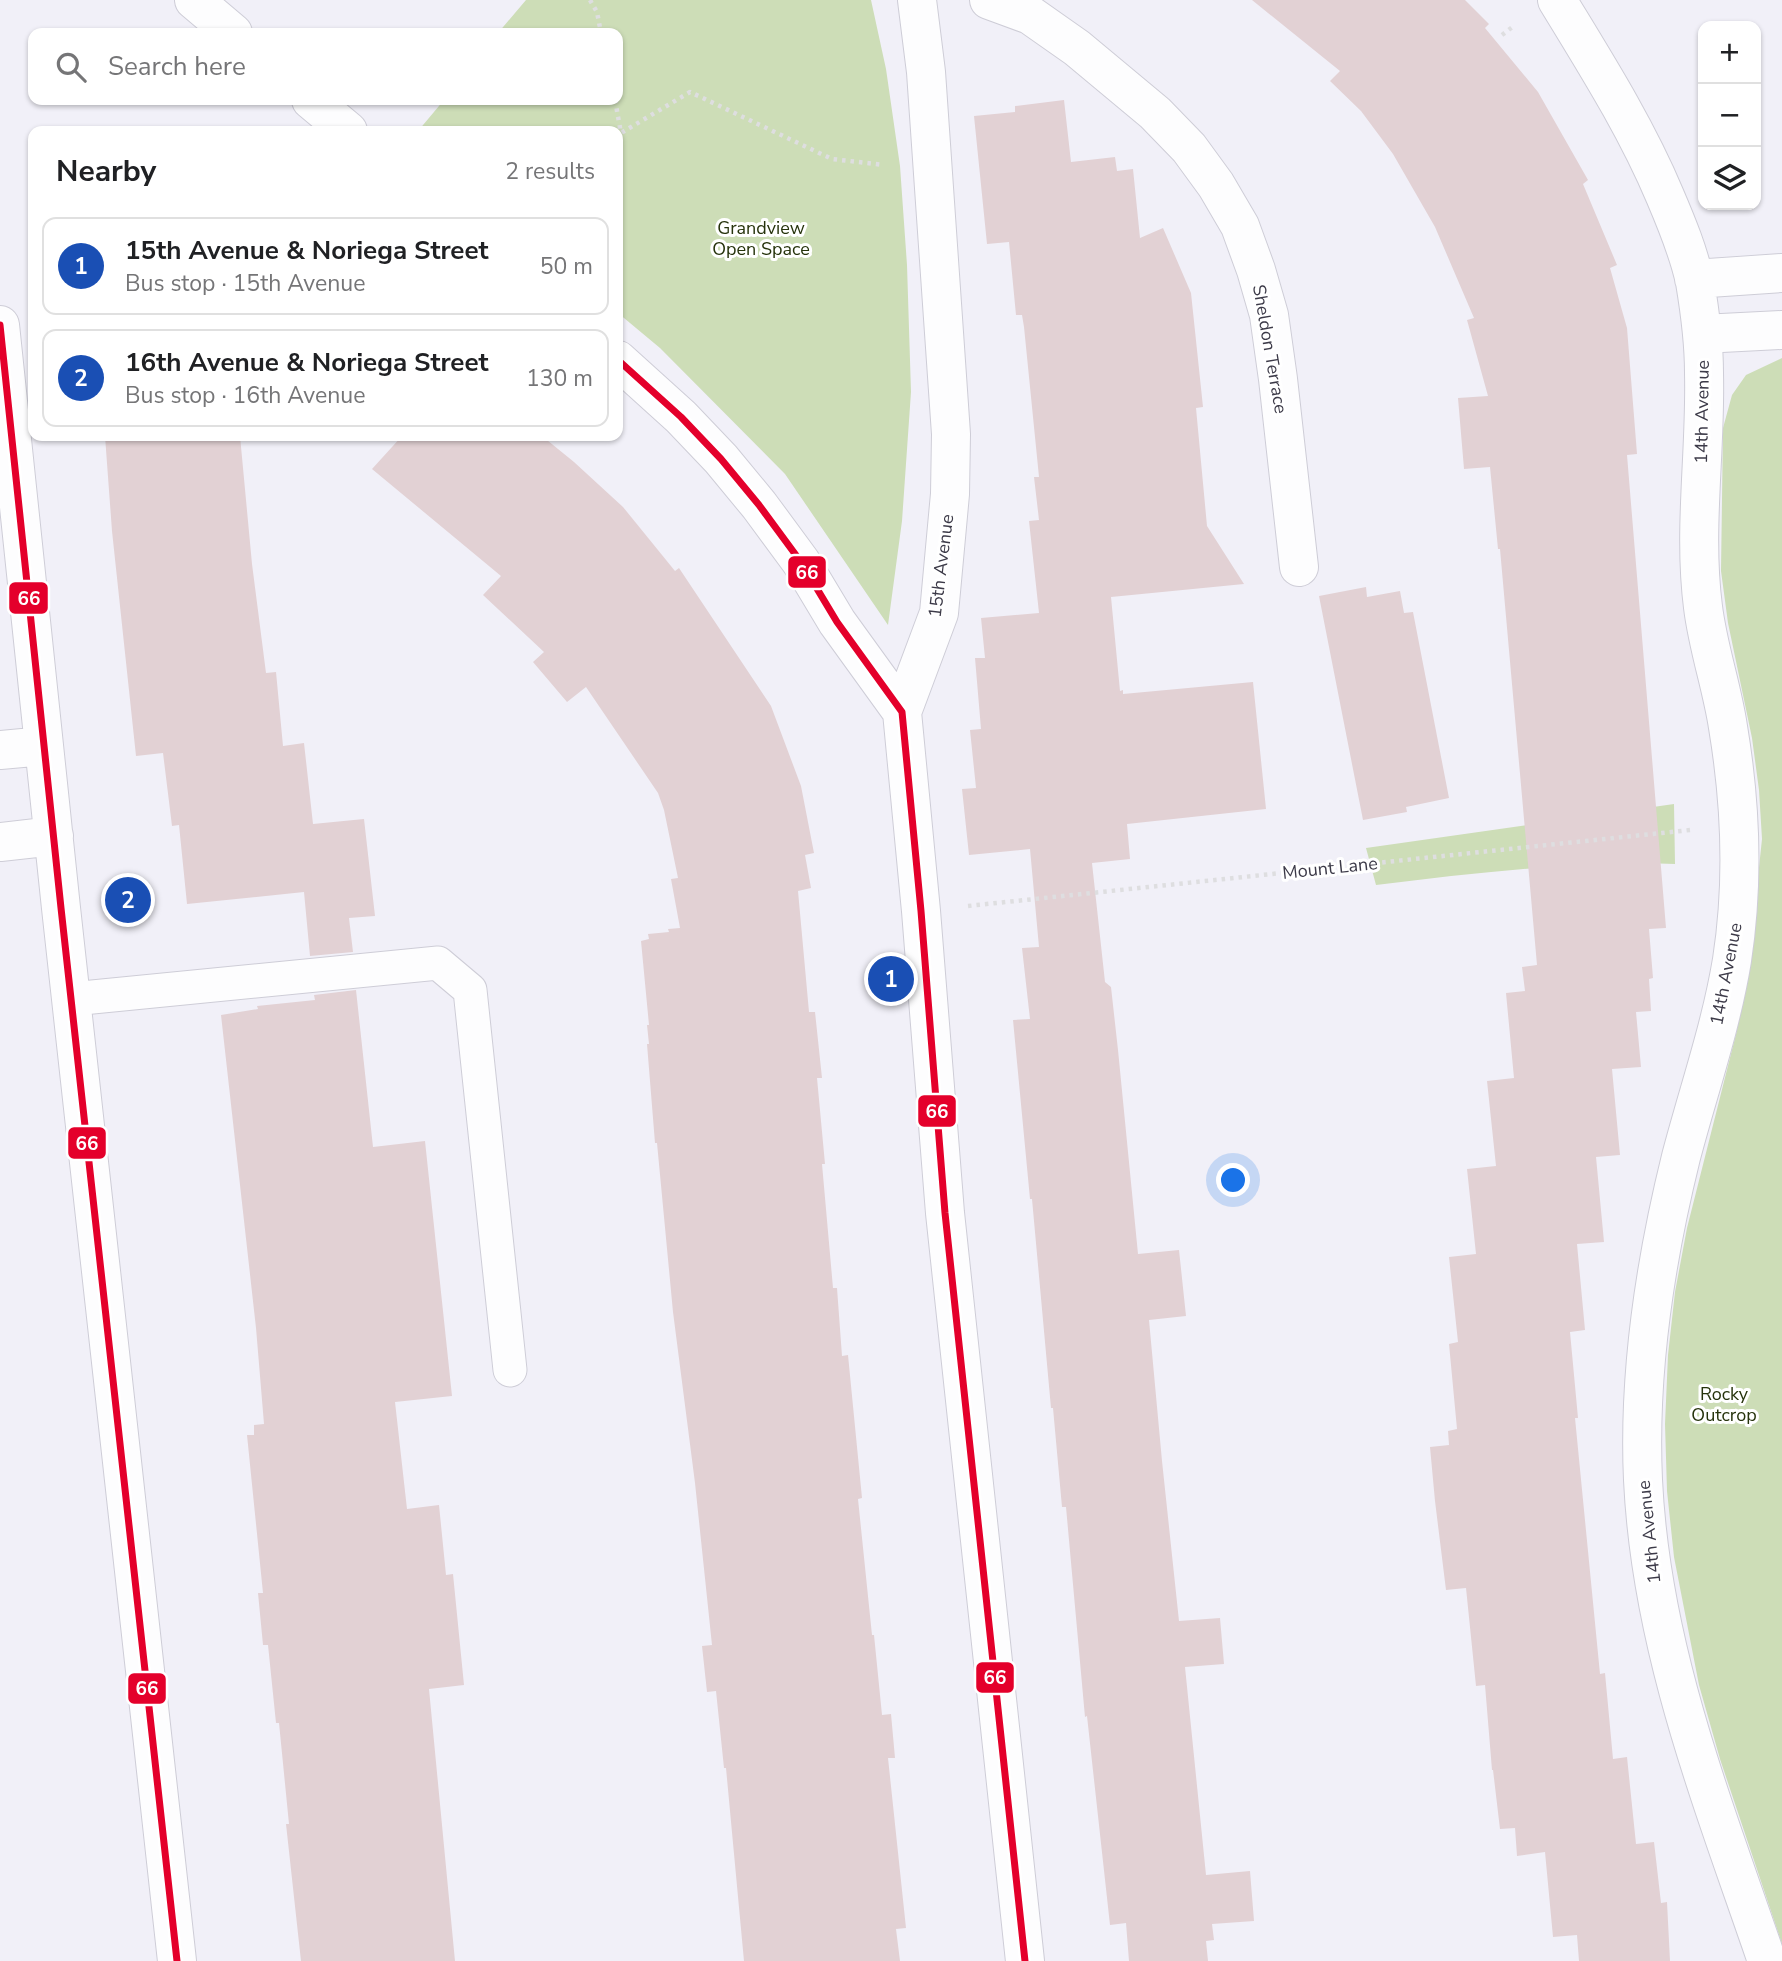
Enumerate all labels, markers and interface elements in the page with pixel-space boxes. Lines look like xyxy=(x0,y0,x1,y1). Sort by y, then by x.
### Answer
map controls xyxy=(1698,21,1761,210)
button: + xyxy=(1698,21,1761,84)
search box xyxy=(28,28,623,105)
icon: search xyxy=(52,48,90,86)
text: Search here xyxy=(108,49,246,84)
button: − xyxy=(1698,84,1761,147)
button: layers xyxy=(1698,147,1761,210)
text: Nearby xyxy=(56,151,156,192)
text: 2 results xyxy=(505,156,595,187)
park label: Grandview Open Space xyxy=(712,216,810,261)
text: 15th Avenue & Noriega Street xyxy=(125,233,488,268)
text: 1 xyxy=(74,251,88,282)
text: 50 m xyxy=(540,251,593,282)
text: Bus stop · 15th Avenue xyxy=(125,268,365,299)
street label: Sheldon Terrace xyxy=(1247,283,1293,415)
text: 16th Avenue & Noriega Street xyxy=(125,345,488,380)
street label: 14th Avenue xyxy=(1689,360,1715,464)
text: 2 xyxy=(74,363,88,394)
text: 130 m xyxy=(526,363,593,394)
text: Bus stop · 16th Avenue xyxy=(125,380,365,411)
street label: 15th Avenue xyxy=(923,513,959,619)
line badge: 66 xyxy=(787,555,827,589)
text: 66 xyxy=(796,560,818,586)
line badge: 66 xyxy=(8,581,49,615)
text: 66 xyxy=(18,586,40,612)
street label: Mount Lane xyxy=(1281,851,1379,885)
pin: 2 xyxy=(105,874,151,926)
street label: 14th Avenue xyxy=(1704,921,1748,1027)
pin: 1 xyxy=(868,953,914,1005)
line badge: 66 xyxy=(917,1094,957,1128)
text: 66 xyxy=(926,1099,948,1125)
line badge: 66 xyxy=(67,1126,107,1160)
text: 66 xyxy=(76,1131,98,1157)
your location xyxy=(1216,1163,1250,1197)
park label: Rocky Outcrop xyxy=(1691,1382,1757,1427)
street label: 14th Avenue xyxy=(1632,1479,1666,1585)
line badge: 66 xyxy=(975,1661,1015,1694)
text: 66 xyxy=(984,1665,1006,1691)
line badge: 66 xyxy=(127,1672,167,1705)
text: 66 xyxy=(136,1676,158,1702)

